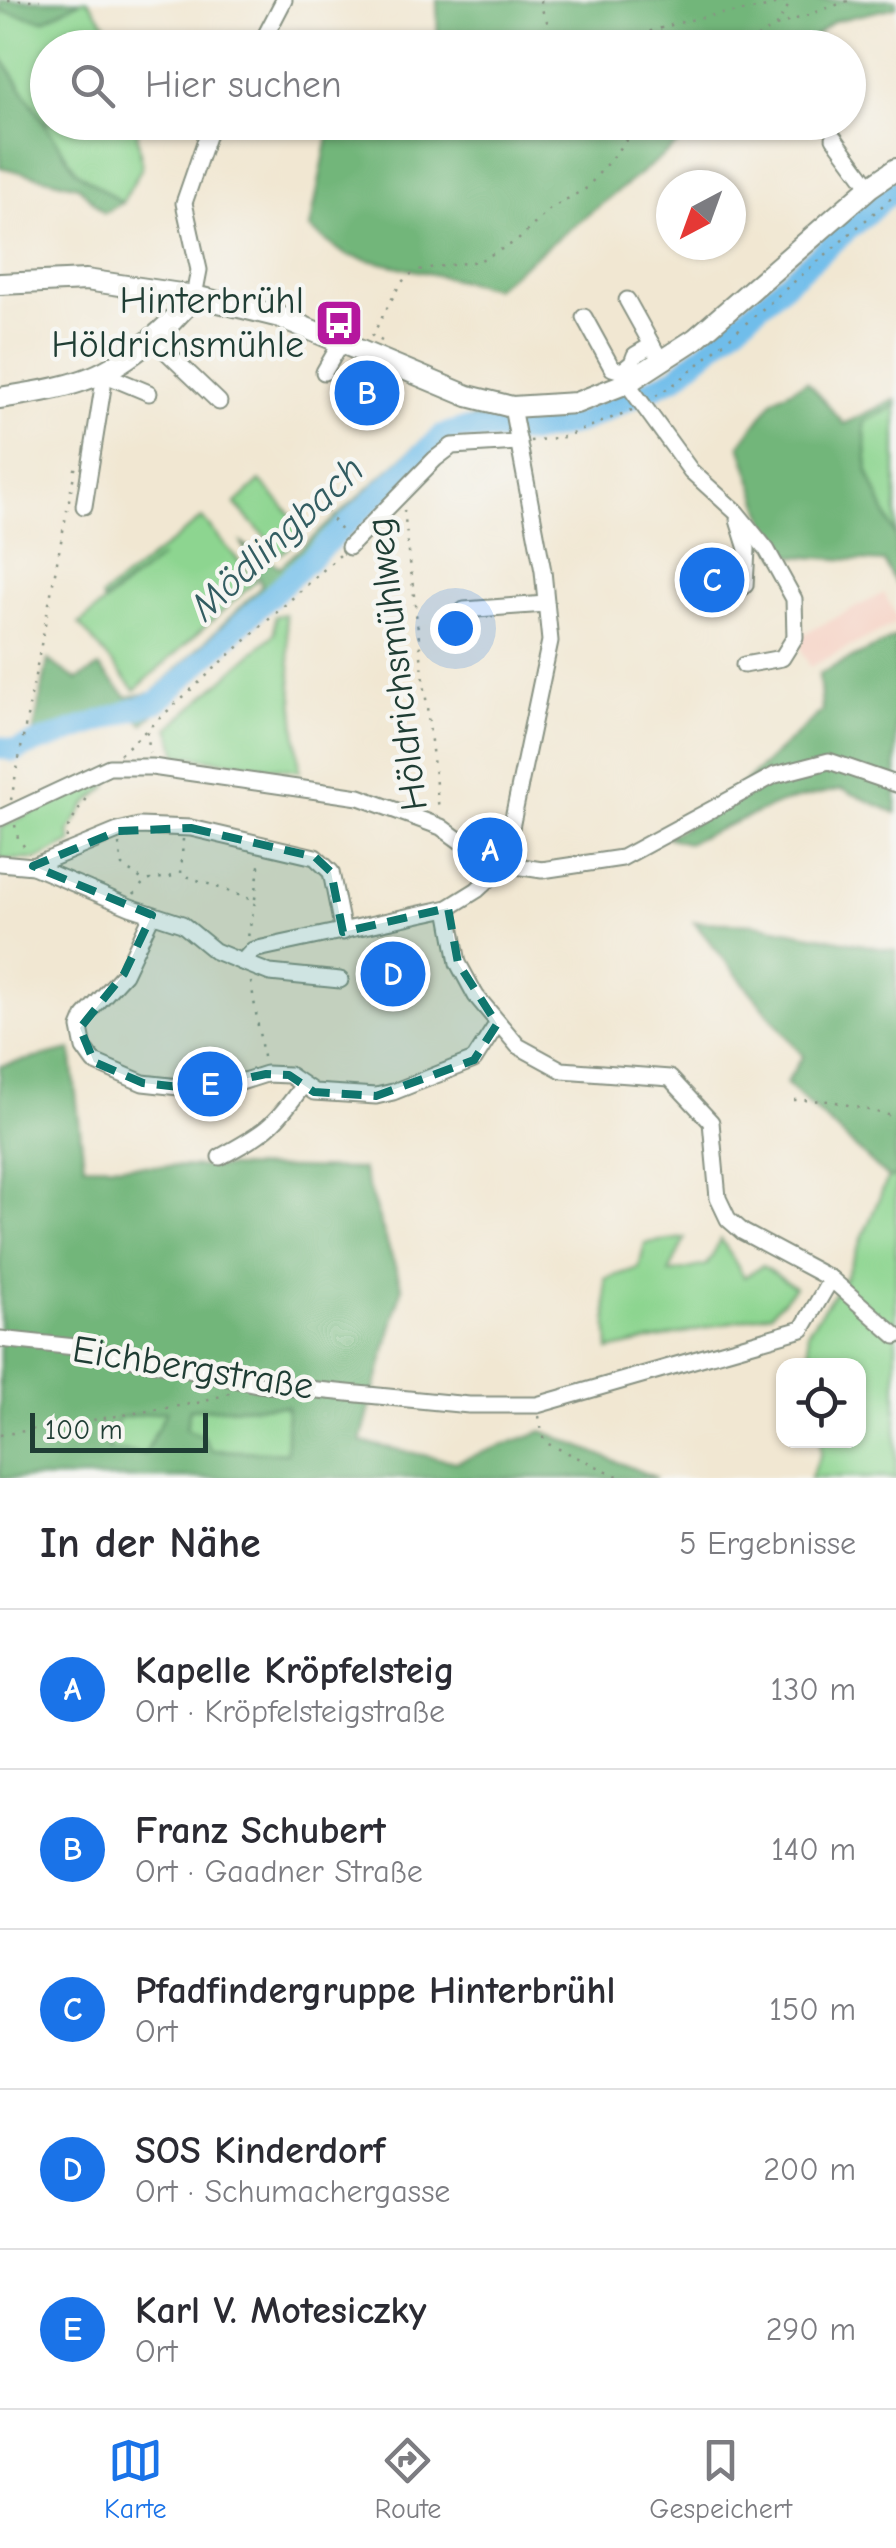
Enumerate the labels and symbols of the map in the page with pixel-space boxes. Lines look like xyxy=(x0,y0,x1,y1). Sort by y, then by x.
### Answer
north arrow xyxy=(656,170,746,260)
place label: Hinterbrühl Höldrichsmühle xyxy=(51,279,304,367)
bus stop icon: Hinterbrühl Höldrichsmühle xyxy=(313,297,365,349)
pin: B xyxy=(334,356,400,430)
water label: Mödlingbach xyxy=(180,446,373,630)
street label: Höldrichsmühlweg xyxy=(357,515,437,813)
pin: C xyxy=(680,542,744,618)
your location xyxy=(430,603,481,654)
pin: A xyxy=(458,812,522,888)
pin: D xyxy=(360,936,426,1012)
pin: E xyxy=(178,1046,242,1122)
street label: Eichbergstraße xyxy=(69,1327,317,1409)
scale bar xyxy=(30,1408,208,1452)

